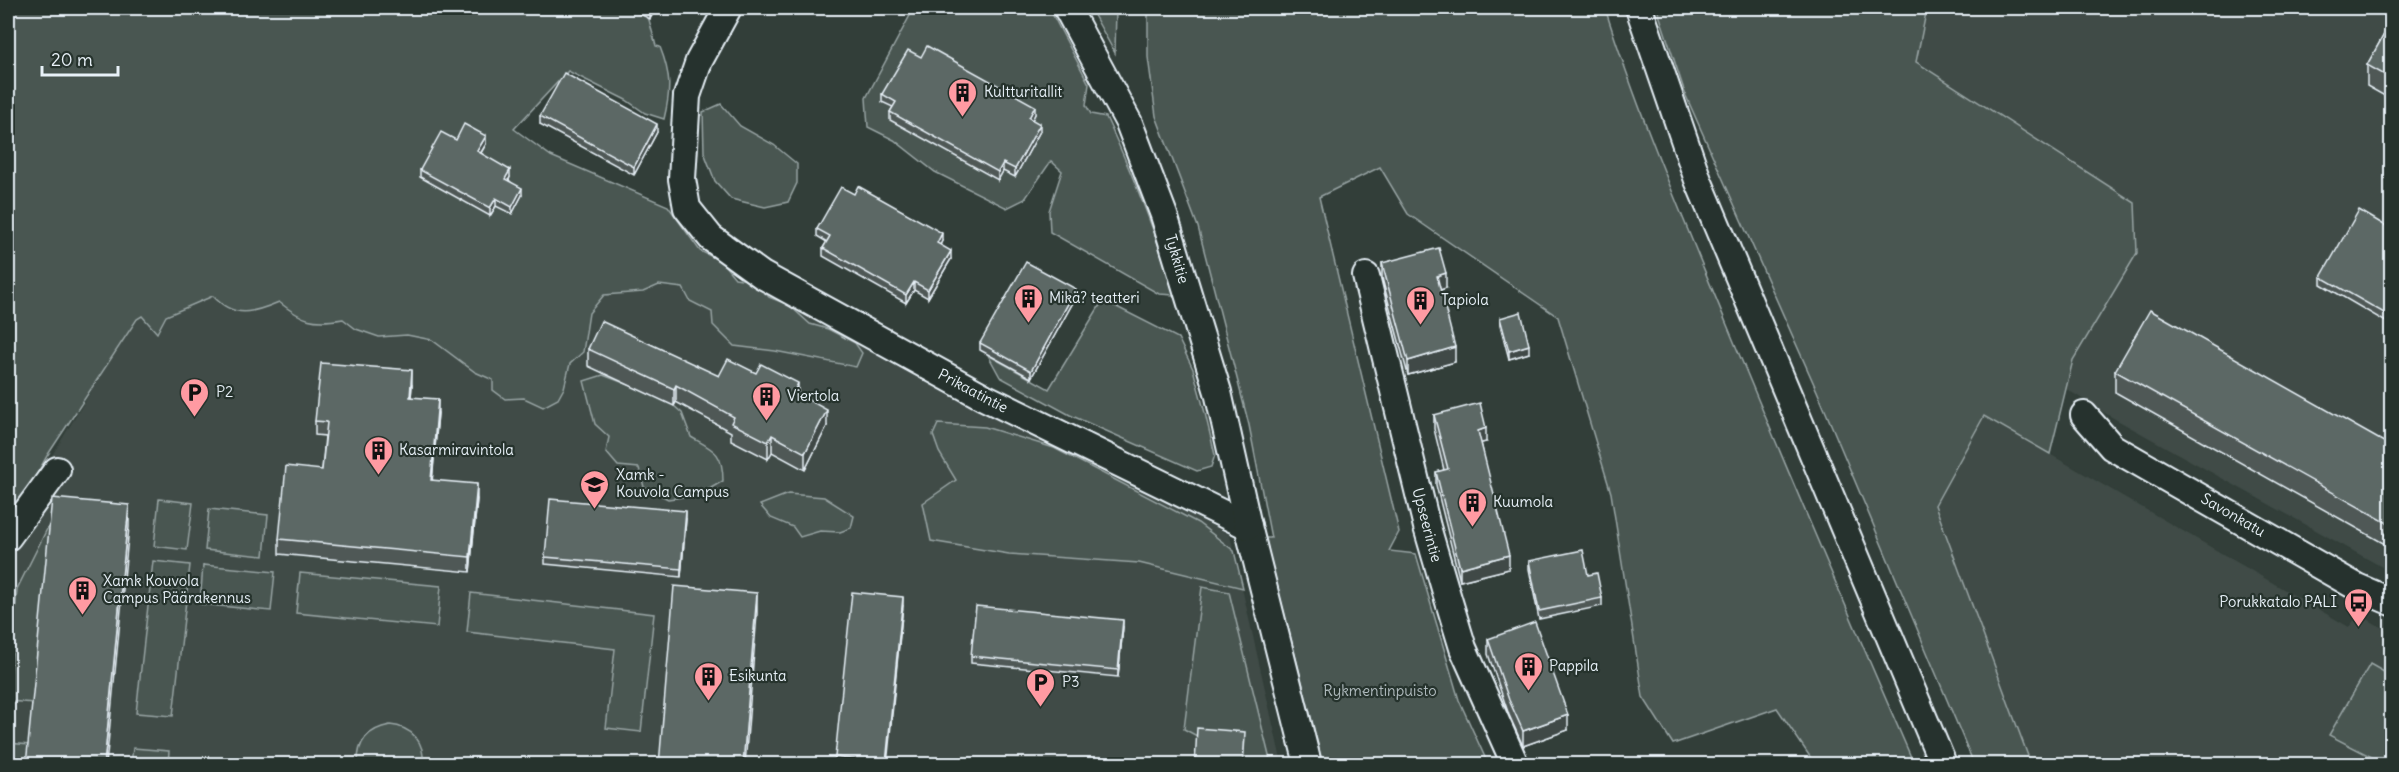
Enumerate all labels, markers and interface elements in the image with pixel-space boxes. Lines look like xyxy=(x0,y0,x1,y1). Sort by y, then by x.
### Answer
scale bar xyxy=(42,39,118,77)
text: 20 m xyxy=(51,48,93,71)
building icon: Kultturitallit xyxy=(947,76,979,118)
place label: Kultturitallit xyxy=(984,82,1062,101)
street label: Tykkitie xyxy=(1161,232,1194,286)
building icon: Mikä? teatteri xyxy=(1012,282,1044,324)
building icon: Tapiola xyxy=(1404,284,1436,326)
place label: Mikä? teatteri xyxy=(1049,288,1140,307)
place label: Tapiola xyxy=(1441,290,1489,309)
street label: Prikaatintie xyxy=(935,364,1012,417)
parking icon: P2 xyxy=(179,376,211,418)
building icon: Viertola xyxy=(750,380,782,422)
place label: P2 xyxy=(216,382,233,401)
place label: Viertola xyxy=(787,386,840,405)
building icon: Kasarmiravintola xyxy=(362,434,394,476)
place label: Kasarmiravintola xyxy=(399,440,514,459)
place label: Xamk - Kouvola Campus xyxy=(616,465,729,501)
school or university icon: Xamk - Kouvola Campus xyxy=(579,468,611,510)
street label: Upseerintie xyxy=(1408,486,1447,564)
building icon: Kuumola xyxy=(1456,486,1488,528)
street label: Savonkatu xyxy=(2198,489,2269,541)
place label: Kuumola xyxy=(1493,492,1553,511)
place label: Xamk Kouvola Campus Päärakennus xyxy=(103,571,251,607)
building icon: Xamk Kouvola Campus Päärakennus xyxy=(66,574,98,616)
bus stop icon: Porukkatalo PALI xyxy=(2342,586,2374,628)
place label: Porukkatalo PALI xyxy=(2219,592,2337,611)
building icon: Pappila xyxy=(1512,650,1544,692)
place label: Pappila xyxy=(1549,656,1599,675)
building icon: Esikunta xyxy=(692,660,724,702)
place label: Esikunta xyxy=(729,666,787,685)
parking icon: P3 xyxy=(1025,666,1057,708)
place label: P3 xyxy=(1062,672,1080,691)
park label: Rykmentinpuisto xyxy=(1323,681,1437,700)

